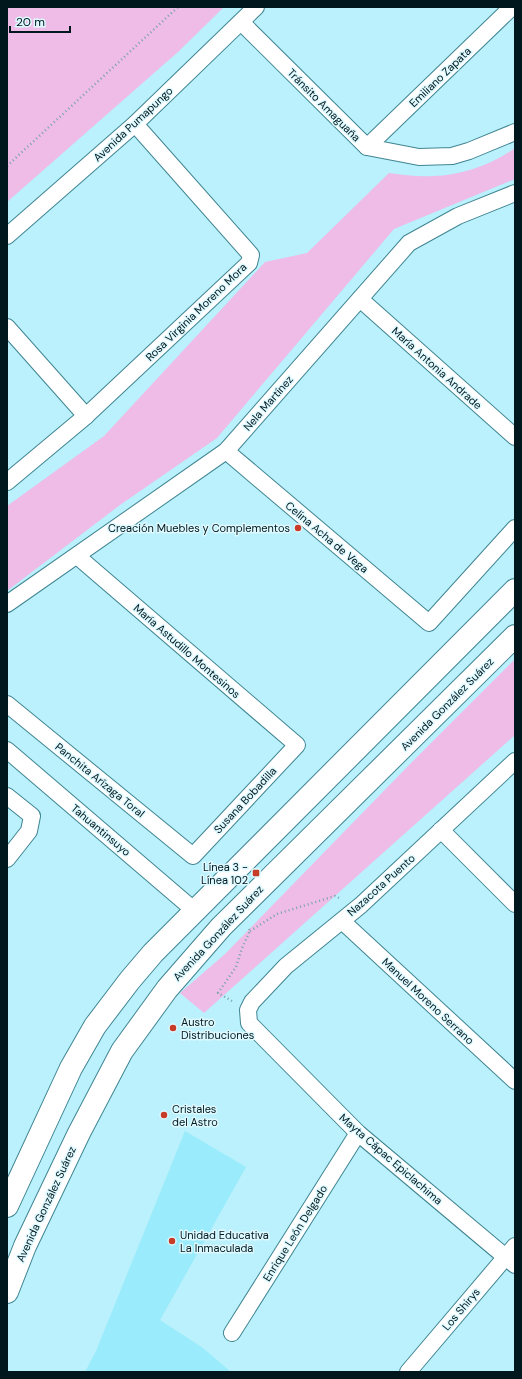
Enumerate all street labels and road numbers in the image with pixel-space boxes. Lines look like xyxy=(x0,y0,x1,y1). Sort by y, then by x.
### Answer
street label: Emiliano Zapata xyxy=(406,44,474,110)
street label: Tránsito Amaguaña xyxy=(285,66,363,144)
street label: Avenida Pumapungo xyxy=(90,84,176,164)
street label: Rosa Virginia Moreno Mora xyxy=(143,260,250,364)
street label: María Antonia Andrade xyxy=(389,324,485,412)
street label: Nela Martínez xyxy=(240,372,296,434)
street label: Celina Acha de Vega xyxy=(283,498,371,576)
street label: María Astudillo Montesinos xyxy=(131,601,243,701)
street label: Avenida González Suárez xyxy=(398,655,496,753)
street label: Panchita Arízaga Toral xyxy=(52,740,148,820)
street label: Susana Bobadilla xyxy=(211,764,279,836)
street label: Tahuantinsuyo xyxy=(68,801,134,859)
street label: Nazacota Puento xyxy=(344,851,418,919)
street label: Avenida González Suárez xyxy=(170,882,266,984)
street label: Manuel Moreno Serrano xyxy=(379,955,477,1047)
street label: Mayta Cápac Epiclachima xyxy=(337,1110,445,1208)
street label: Avenida González Suárez xyxy=(13,1144,79,1264)
street label: Enrique León Delgado xyxy=(260,1182,330,1284)
street label: Los Shirys xyxy=(439,1285,483,1333)

